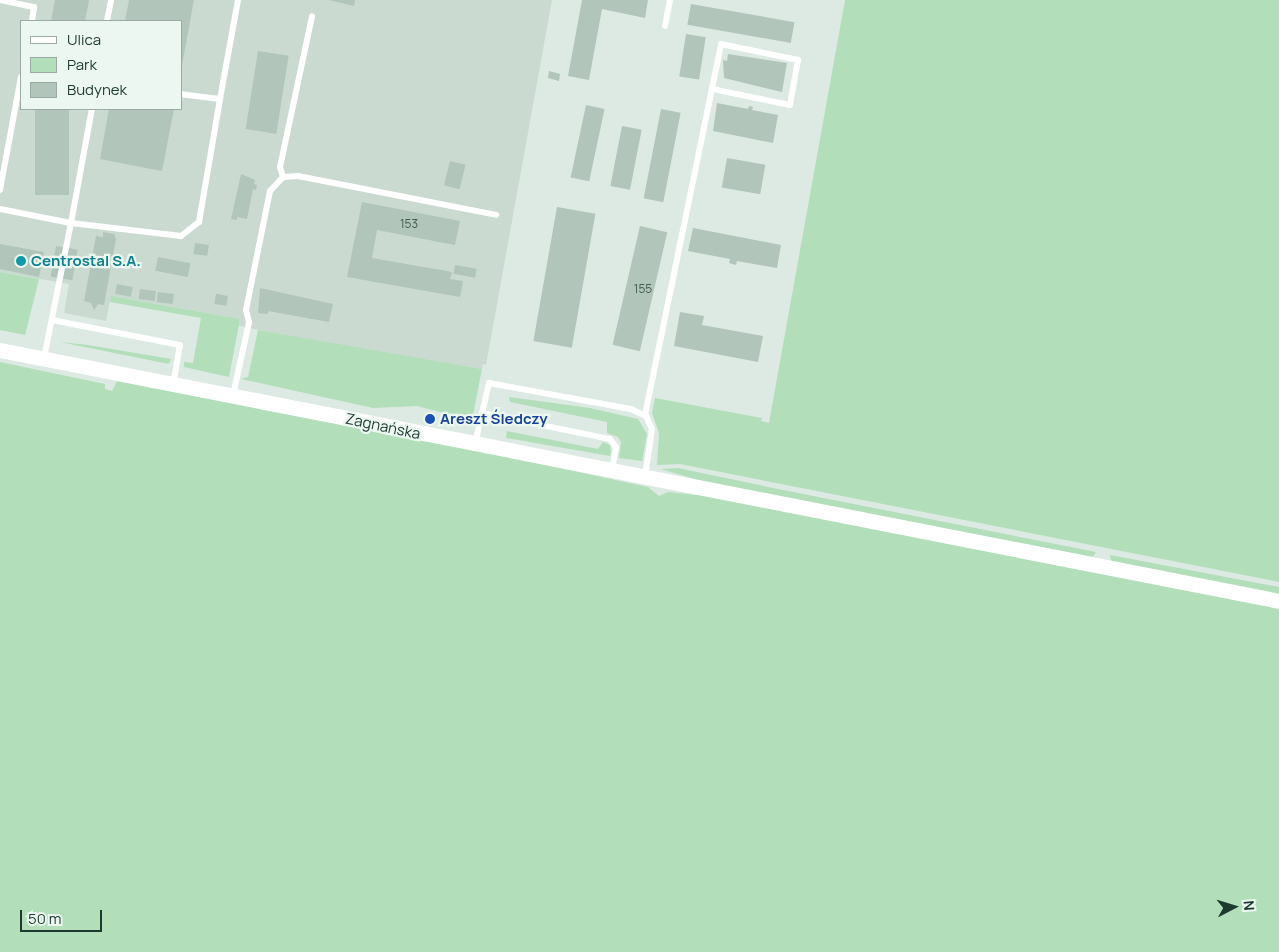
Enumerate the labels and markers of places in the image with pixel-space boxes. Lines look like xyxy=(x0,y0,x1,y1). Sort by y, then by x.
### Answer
place label: Centrostal S.A. xyxy=(31,252,141,270)
marker: Centrostal S.A. xyxy=(15,255,27,267)
place label: Areszt Śledczy xyxy=(440,410,548,428)
marker: Areszt Śledczy xyxy=(424,413,436,425)

